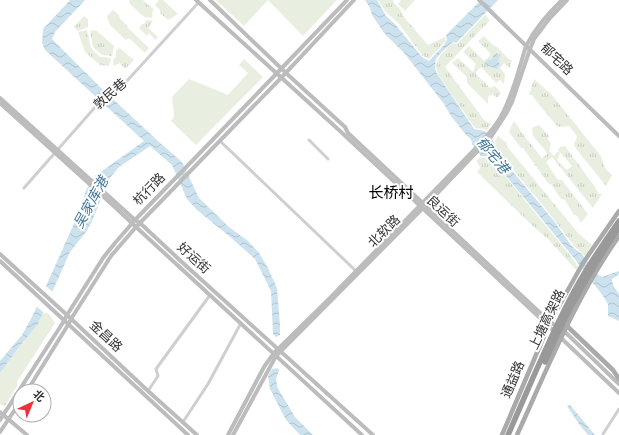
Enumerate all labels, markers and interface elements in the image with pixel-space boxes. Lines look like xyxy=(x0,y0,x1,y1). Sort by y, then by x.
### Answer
street label: 郁宅路 xyxy=(536,40,576,79)
street label: 敦民巷 xyxy=(91,76,131,114)
water label: 郁宅港 xyxy=(472,134,513,179)
street label: 杭行路 xyxy=(130,170,169,210)
water label: 吴家库港 xyxy=(71,173,114,232)
district label: 长桥村 xyxy=(368,184,414,204)
street label: 良运街 xyxy=(422,192,462,231)
street label: 北软路 xyxy=(365,212,404,251)
street label: 好运街 xyxy=(173,239,214,278)
street label: 上塘高架路 xyxy=(526,287,569,353)
street label: 金昌路 xyxy=(85,317,125,356)
street label: 通益路 xyxy=(499,359,529,401)
north arrow xyxy=(12,383,52,423)
text: 北 xyxy=(29,388,47,405)

